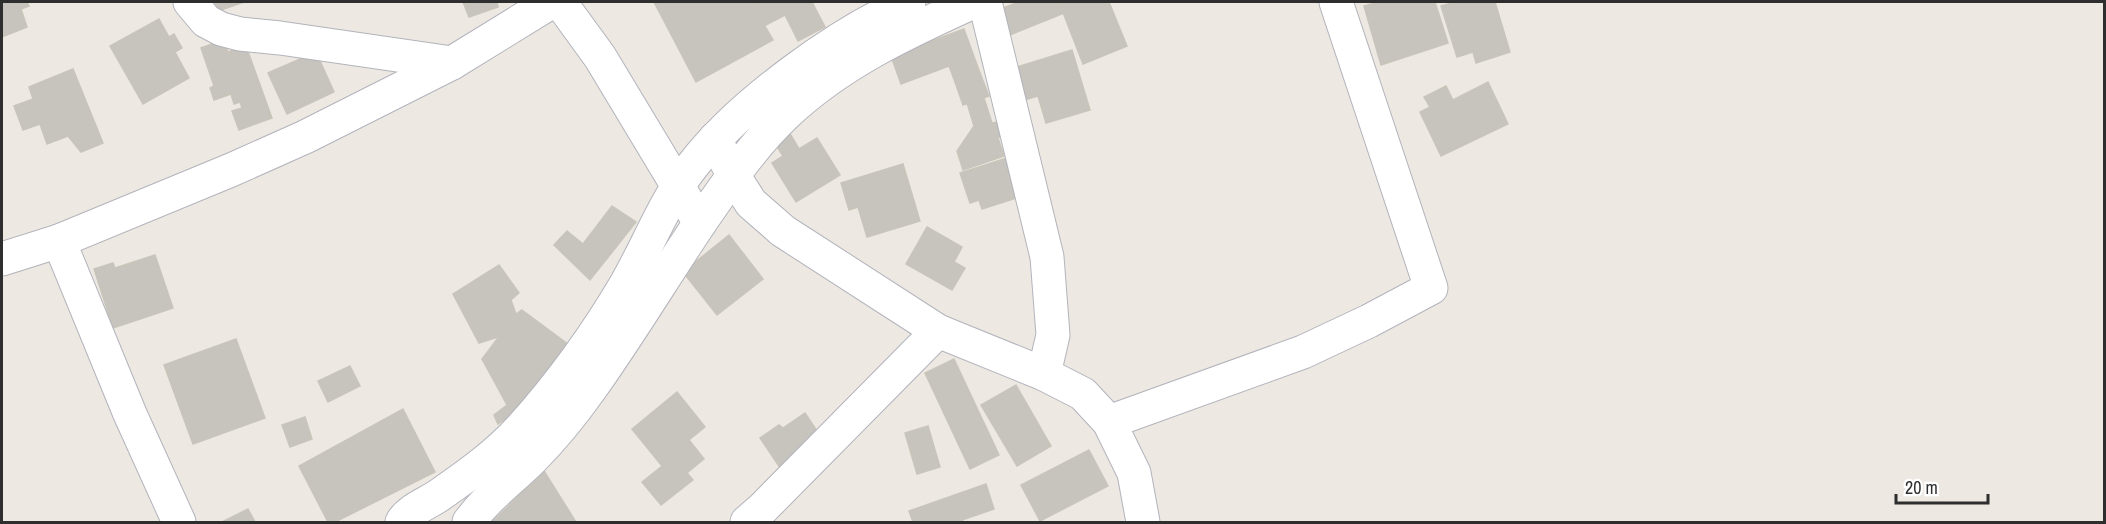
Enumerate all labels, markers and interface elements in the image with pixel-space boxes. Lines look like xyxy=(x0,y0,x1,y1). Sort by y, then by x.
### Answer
scale bar xyxy=(1896,467,1988,505)
text: 20 m xyxy=(1905,475,1938,500)

